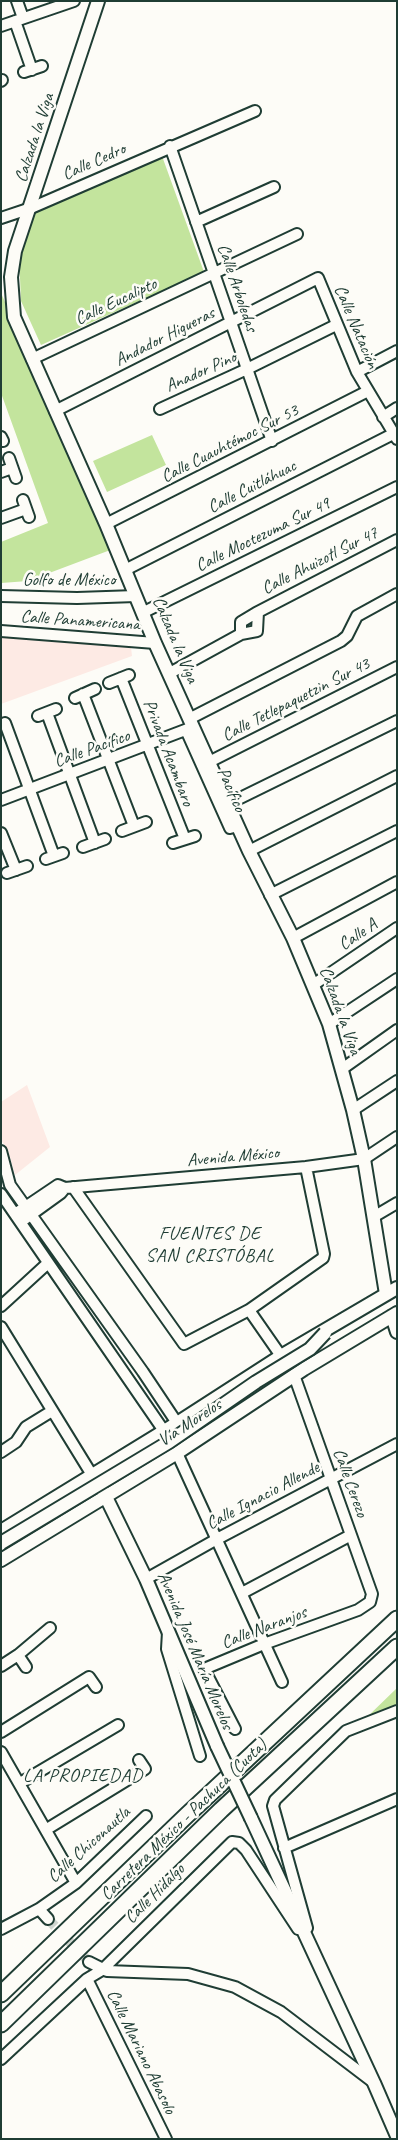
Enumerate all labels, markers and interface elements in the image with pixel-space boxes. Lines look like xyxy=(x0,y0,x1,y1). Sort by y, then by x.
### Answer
street label: Calzada la Viga xyxy=(10,91,60,185)
street label: Calle Cedro xyxy=(59,139,129,185)
street label: Calle Arboledas xyxy=(212,241,262,335)
street label: Calle Eucalipto xyxy=(72,274,160,330)
street label: Calle Natación xyxy=(329,282,383,372)
street label: Andador Higueras xyxy=(111,303,219,371)
street label: Anador Pino xyxy=(162,347,240,397)
street label: Calle Cuauhtémoc Sur 53 xyxy=(158,400,302,488)
street label: Calle Cuitláhuac xyxy=(204,455,300,519)
street label: Calle Moctezuma Sur 49 xyxy=(192,493,334,577)
street label: Calle Ahuizotl Sur 47 xyxy=(258,522,382,600)
street label: Golfo de México xyxy=(23,569,115,591)
street label: Calzada la Viga xyxy=(147,593,203,687)
street label: Calle Panamericana xyxy=(20,606,140,636)
street label: Calle Tetlepaquetzin Sur 43 xyxy=(219,653,373,747)
street label: Privada Acambaro xyxy=(138,697,198,809)
street label: Calle Pacífico xyxy=(51,725,133,773)
street label: Pacífico xyxy=(212,764,250,816)
street label: Calle A xyxy=(335,914,381,956)
street label: Calzada la Viga xyxy=(314,964,366,1058)
street label: Avenida México xyxy=(186,1142,280,1172)
district label: FUENTES DE SAN CRISTÓBAL xyxy=(145,1223,275,1267)
street label: Vía Morelos xyxy=(154,1394,226,1452)
street label: Calle Cerezo xyxy=(328,1446,372,1520)
street label: Calle Ignacio Allende xyxy=(203,1457,323,1535)
street label: Avenida José María Morelos xyxy=(152,1569,238,1733)
street label: Calle Naranjos xyxy=(218,1602,310,1654)
street label: Carretera México - Pachuca (Cuota) xyxy=(96,1735,272,1905)
district label: LA PROPIEDAD xyxy=(22,1765,144,1787)
street label: Calle Chiconautla xyxy=(43,1802,135,1888)
street label: Calle Hidalgo xyxy=(120,1859,190,1929)
street label: Calle Mariano Abasolo xyxy=(101,1986,181,2118)

